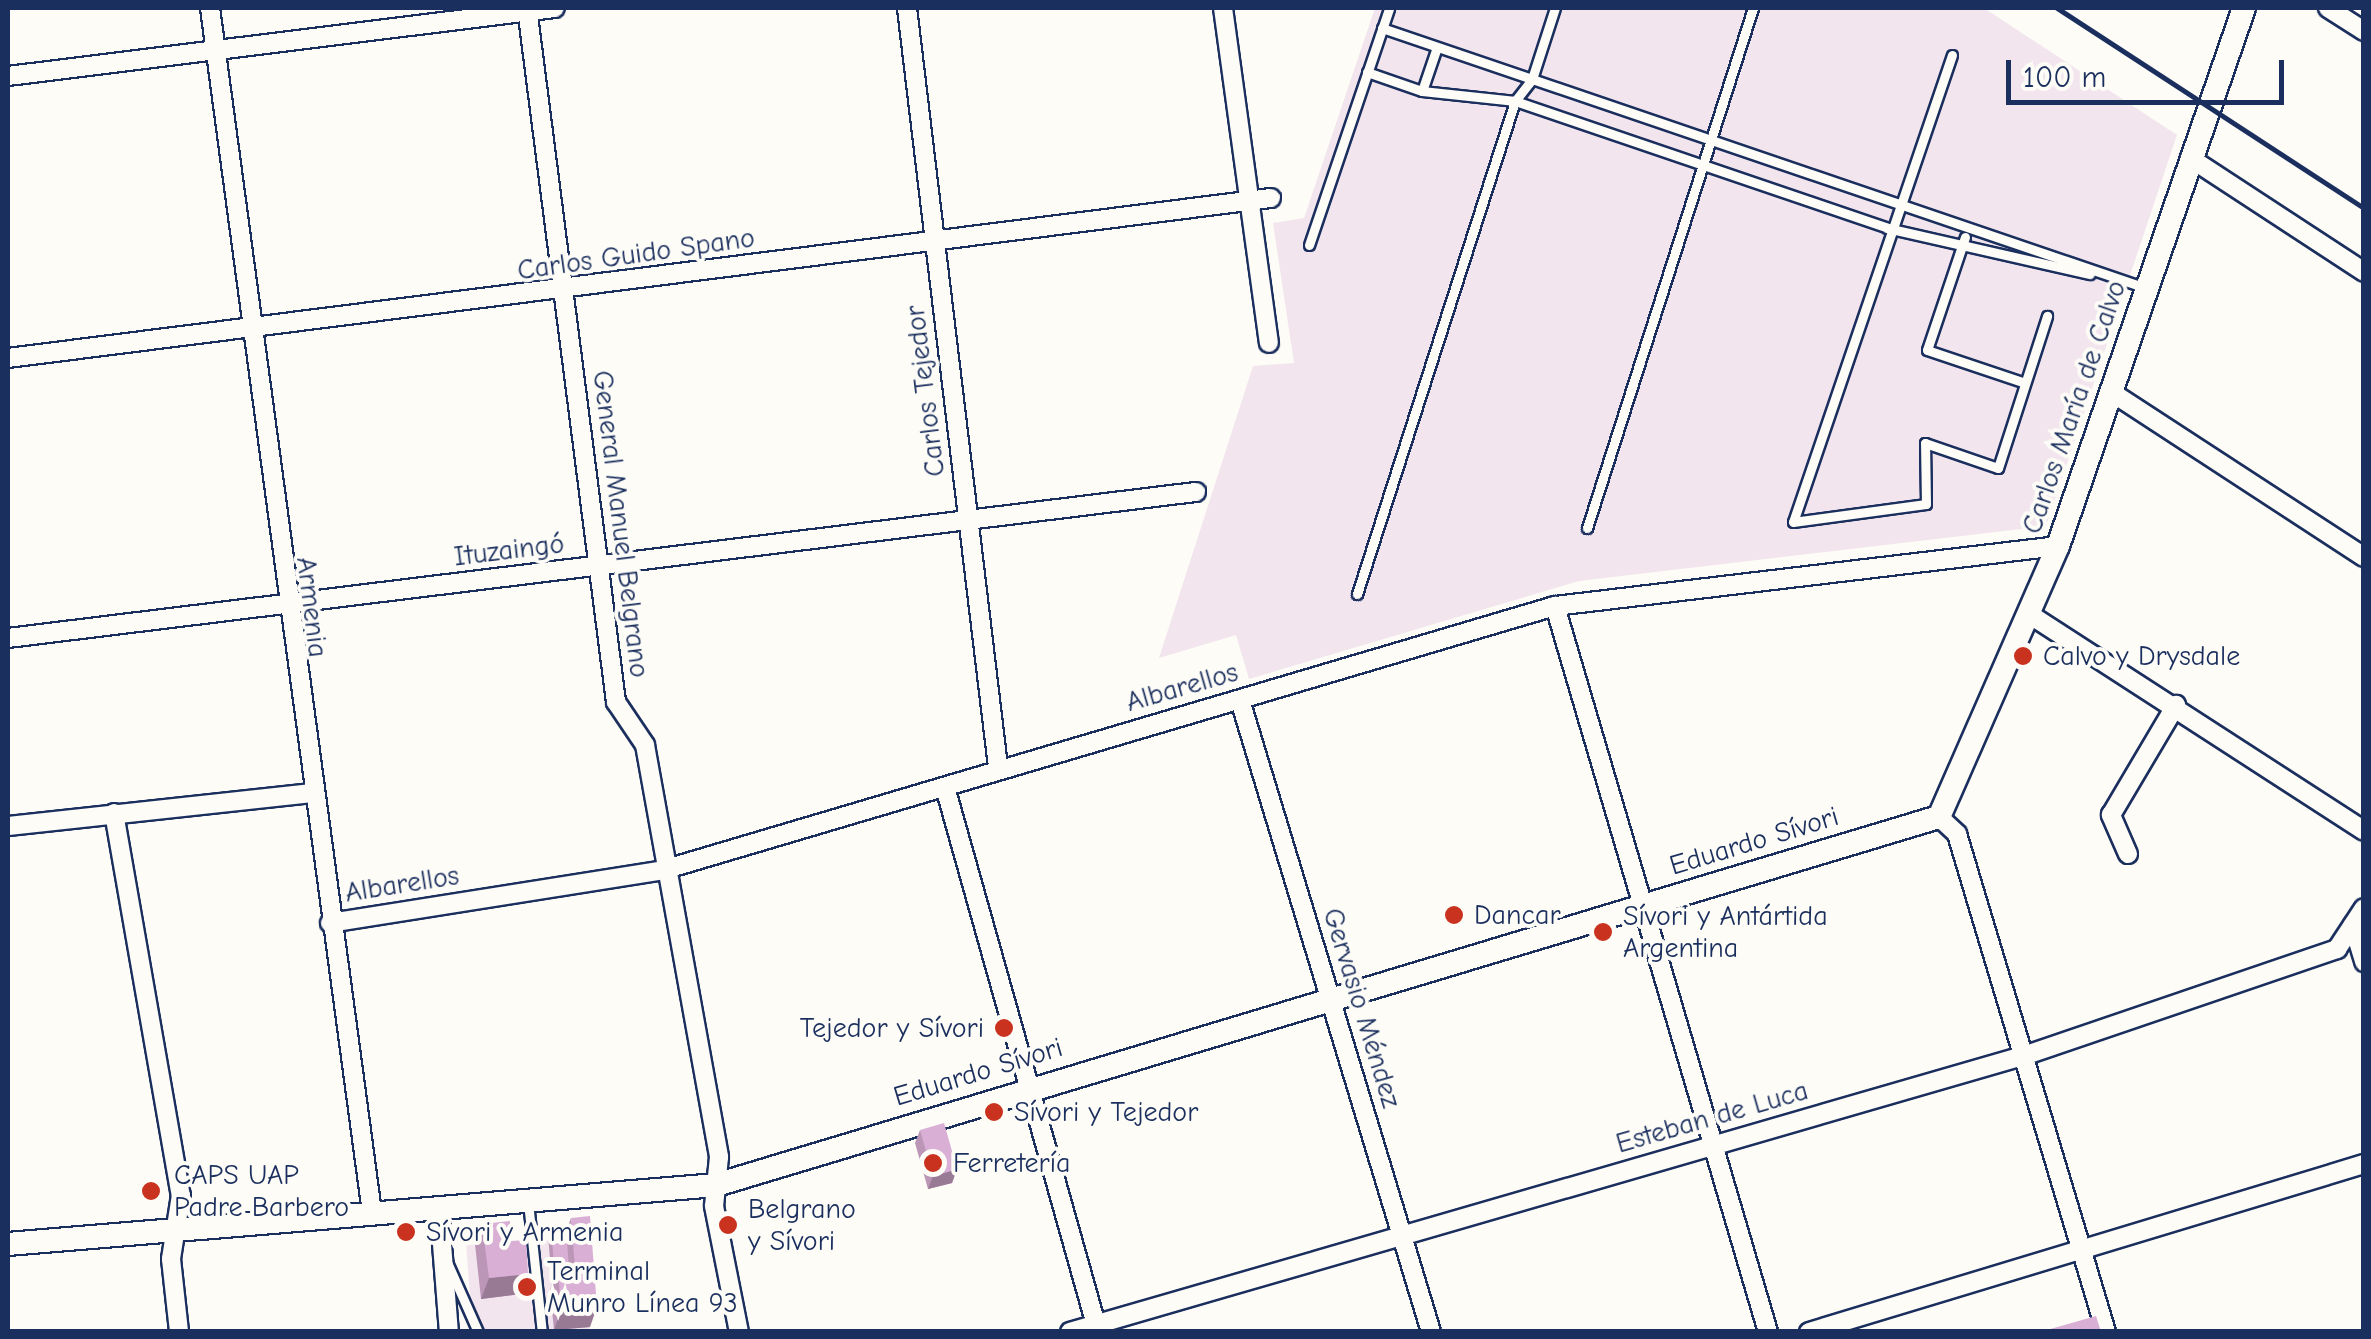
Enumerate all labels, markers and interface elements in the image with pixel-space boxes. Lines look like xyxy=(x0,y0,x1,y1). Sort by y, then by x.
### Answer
scale bar xyxy=(2011,40,2288,102)
text: 100 m xyxy=(2023,60,2106,95)
street label: Carlos Guido Spano xyxy=(515,221,757,287)
street label: Carlos María de Calvo xyxy=(2015,276,2133,538)
street label: Carlos Tejedor xyxy=(898,303,952,479)
street label: General Manuel Belgrano xyxy=(585,369,657,679)
street label: Ituzaingó xyxy=(452,527,566,573)
street label: Armenia xyxy=(289,555,335,659)
place label: Calvo y Drysdale xyxy=(2043,639,2240,673)
marker: Calvo y Drysdale xyxy=(2012,645,2034,667)
street label: Albarellos xyxy=(1122,655,1242,719)
street label: Eduardo Sívori xyxy=(1665,799,1843,883)
street label: Albarellos xyxy=(343,858,461,910)
place label: Dancar xyxy=(1474,898,1561,932)
place label: Sívori y Antártida Argentina xyxy=(1623,899,1828,965)
street label: Gervasio Méndez xyxy=(1316,904,1408,1112)
marker: Dancar xyxy=(1443,904,1465,926)
marker: Sívori y Antártida Argentina xyxy=(1592,921,1614,943)
place label: Tejedor y Sívori xyxy=(800,1011,984,1045)
marker: Tejedor y Sívori xyxy=(993,1017,1015,1039)
street label: Eduardo Sívori xyxy=(889,1030,1067,1114)
street label: Esteban de Luca xyxy=(1612,1074,1812,1160)
place label: Sívori y Tejedor xyxy=(1014,1095,1198,1129)
marker: Sívori y Tejedor xyxy=(983,1101,1005,1123)
place label: Ferretería xyxy=(953,1146,1070,1180)
marker: Ferretería xyxy=(922,1152,944,1174)
place label: CAPS UAP Padre Barbero xyxy=(174,1158,349,1224)
marker: CAPS UAP Padre Barbero xyxy=(138,1178,164,1204)
place label: Belgrano y Sívori xyxy=(748,1192,856,1258)
marker: Belgrano y Sívori xyxy=(717,1214,739,1236)
place label: Sívori y Armenia xyxy=(426,1215,623,1249)
marker: Sívori y Armenia xyxy=(395,1221,417,1243)
place label: Terminal Munro Línea 93 xyxy=(547,1254,738,1320)
marker: Terminal Munro Línea 93 xyxy=(516,1276,538,1298)

